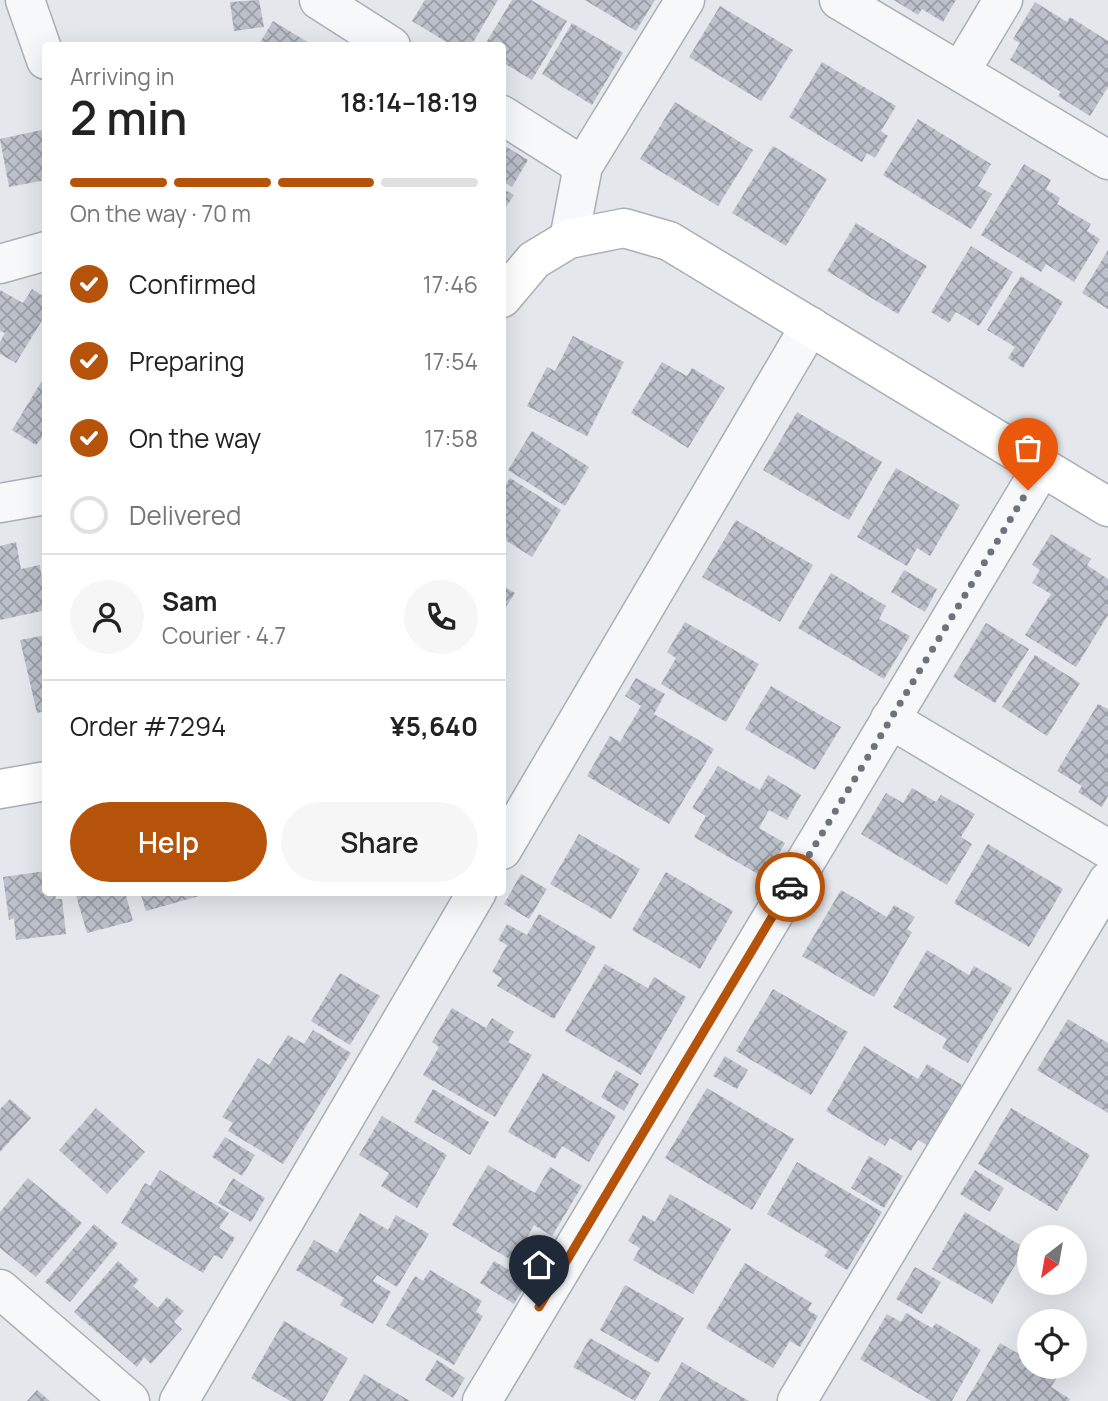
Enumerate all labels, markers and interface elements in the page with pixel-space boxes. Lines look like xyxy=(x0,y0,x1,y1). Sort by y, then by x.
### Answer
text: Arriving in xyxy=(70,60,175,92)
text: 18:14–18:19 xyxy=(340,84,478,120)
text: 2 min xyxy=(70,86,187,149)
text: On the way · 70 m xyxy=(70,197,251,229)
icon: check xyxy=(70,265,108,303)
text: Confirmed xyxy=(129,266,256,302)
text: 17:46 xyxy=(423,268,478,300)
icon: check xyxy=(70,342,108,380)
text: Preparing xyxy=(129,343,245,379)
text: 17:54 xyxy=(424,345,478,377)
pin xyxy=(998,418,1058,490)
icon: check xyxy=(70,419,108,457)
text: On the way xyxy=(129,420,261,456)
text: 17:58 xyxy=(424,422,478,454)
icon: bag xyxy=(1009,429,1047,467)
text: Delivered xyxy=(129,497,241,533)
button: person xyxy=(70,580,144,654)
button: phone xyxy=(404,580,478,654)
text: Sam xyxy=(162,583,217,619)
text: Courier · 4.7 xyxy=(162,619,286,651)
text: Order #7294 xyxy=(70,708,226,744)
text: ¥5,640 xyxy=(390,708,478,744)
button: Help xyxy=(70,802,267,882)
button: Share xyxy=(281,802,478,882)
courier xyxy=(755,852,825,922)
icon: car xyxy=(771,868,809,906)
north arrow xyxy=(1017,1225,1087,1295)
map controls xyxy=(1017,1225,1087,1379)
pin xyxy=(509,1235,569,1307)
icon: home xyxy=(520,1246,558,1284)
button: locate xyxy=(1017,1309,1087,1379)

